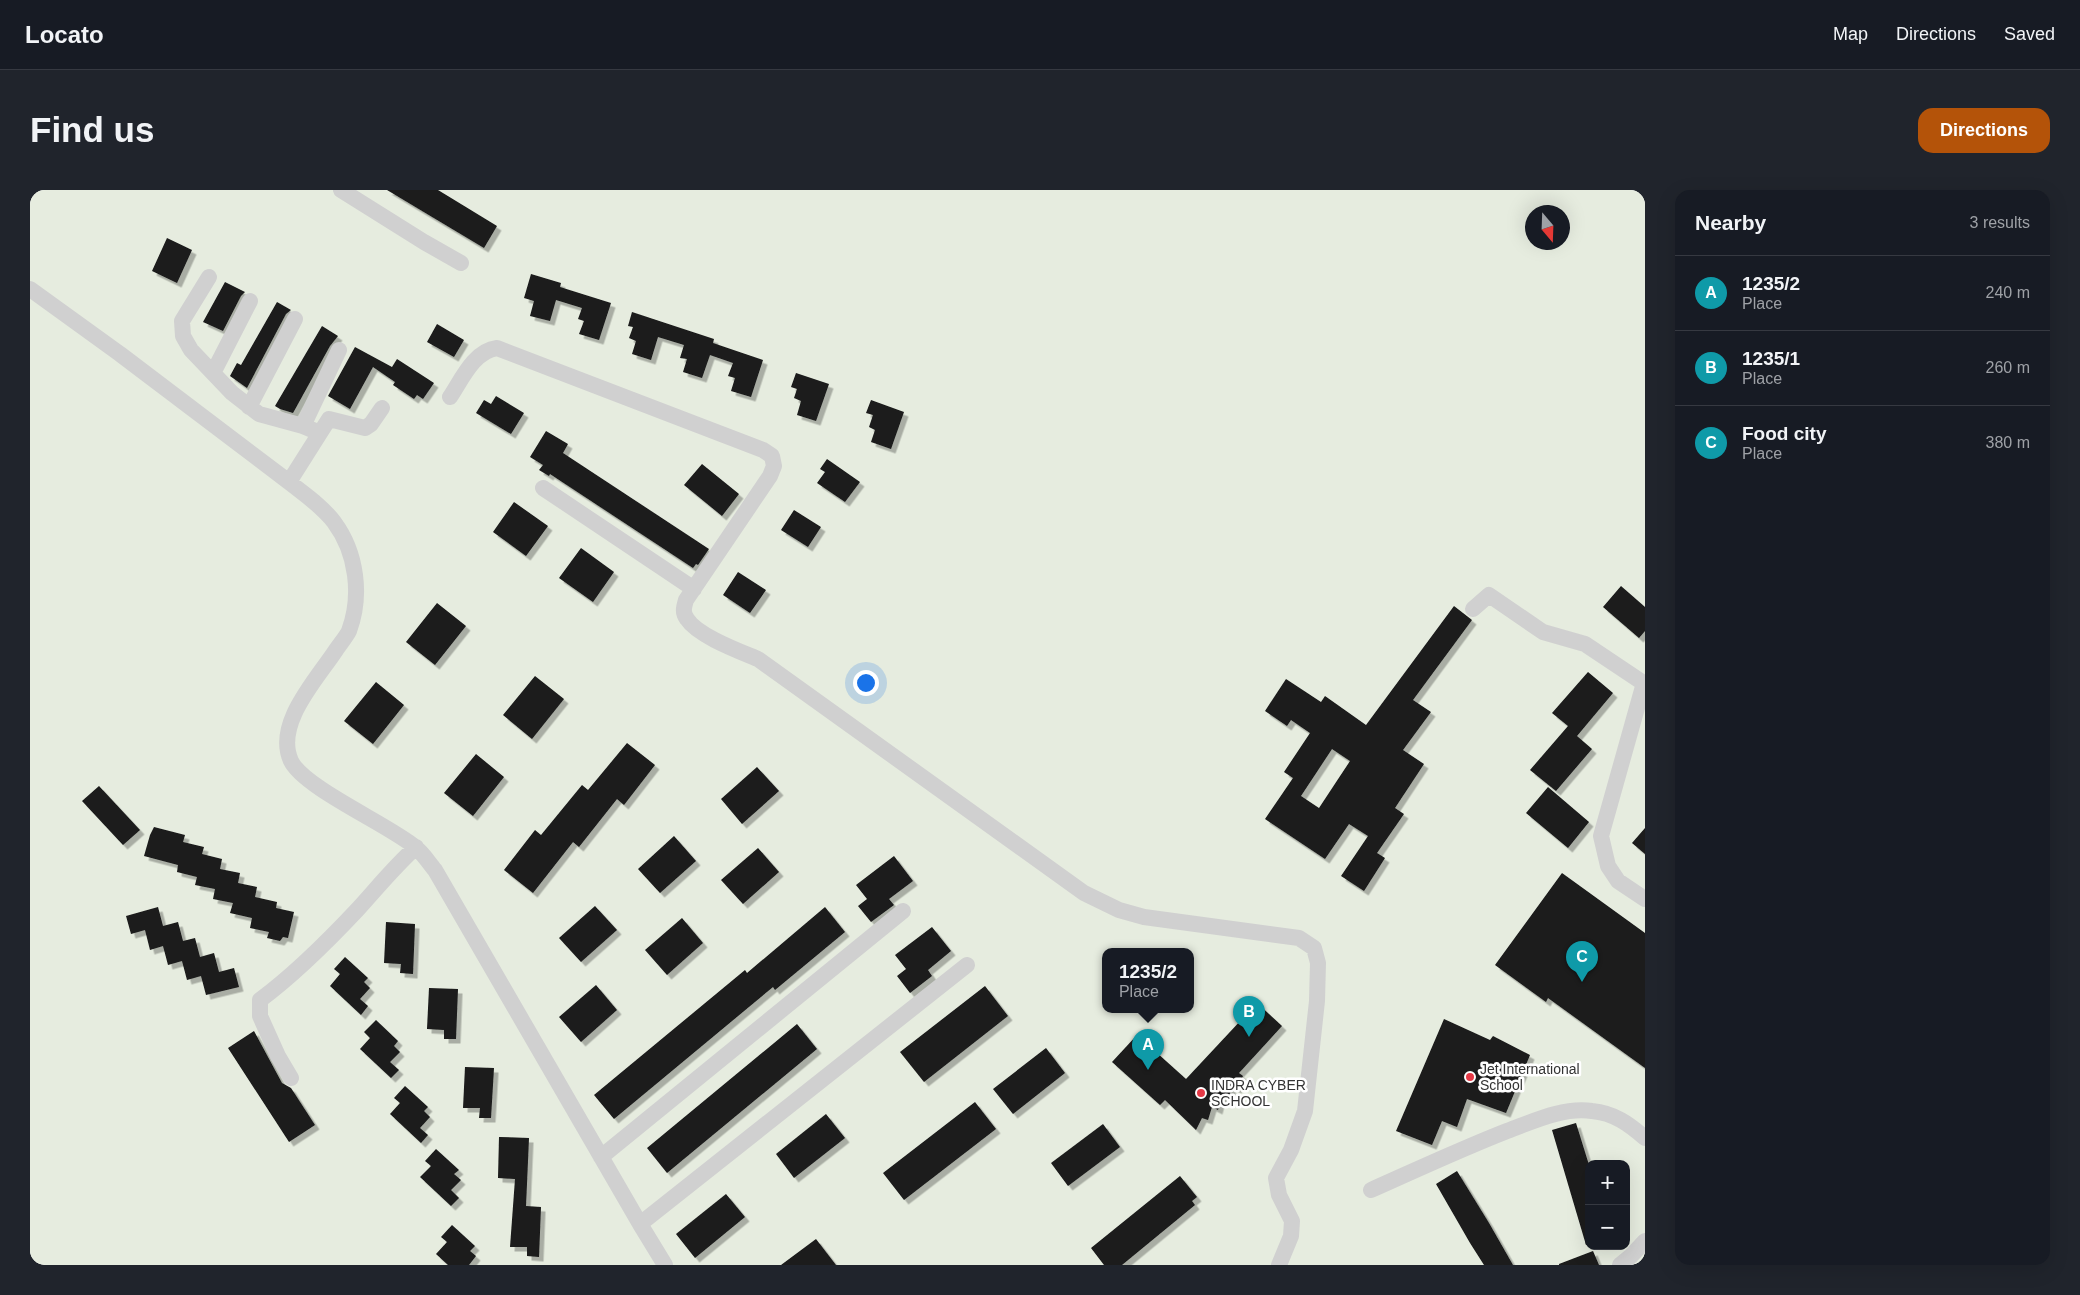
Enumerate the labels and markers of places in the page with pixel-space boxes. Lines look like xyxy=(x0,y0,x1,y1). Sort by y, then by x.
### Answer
pin: C xyxy=(1566,941,1598,982)
pin: B xyxy=(1233,996,1265,1037)
pin: A xyxy=(1132,1029,1164,1070)
place label: Jet International School xyxy=(1480,1061,1580,1093)
marker: Jet International School xyxy=(1464,1071,1476,1083)
place label: INDRA CYBER SCHOOL xyxy=(1211,1077,1306,1109)
marker: INDRA CYBER SCHOOL xyxy=(1195,1087,1207,1099)

